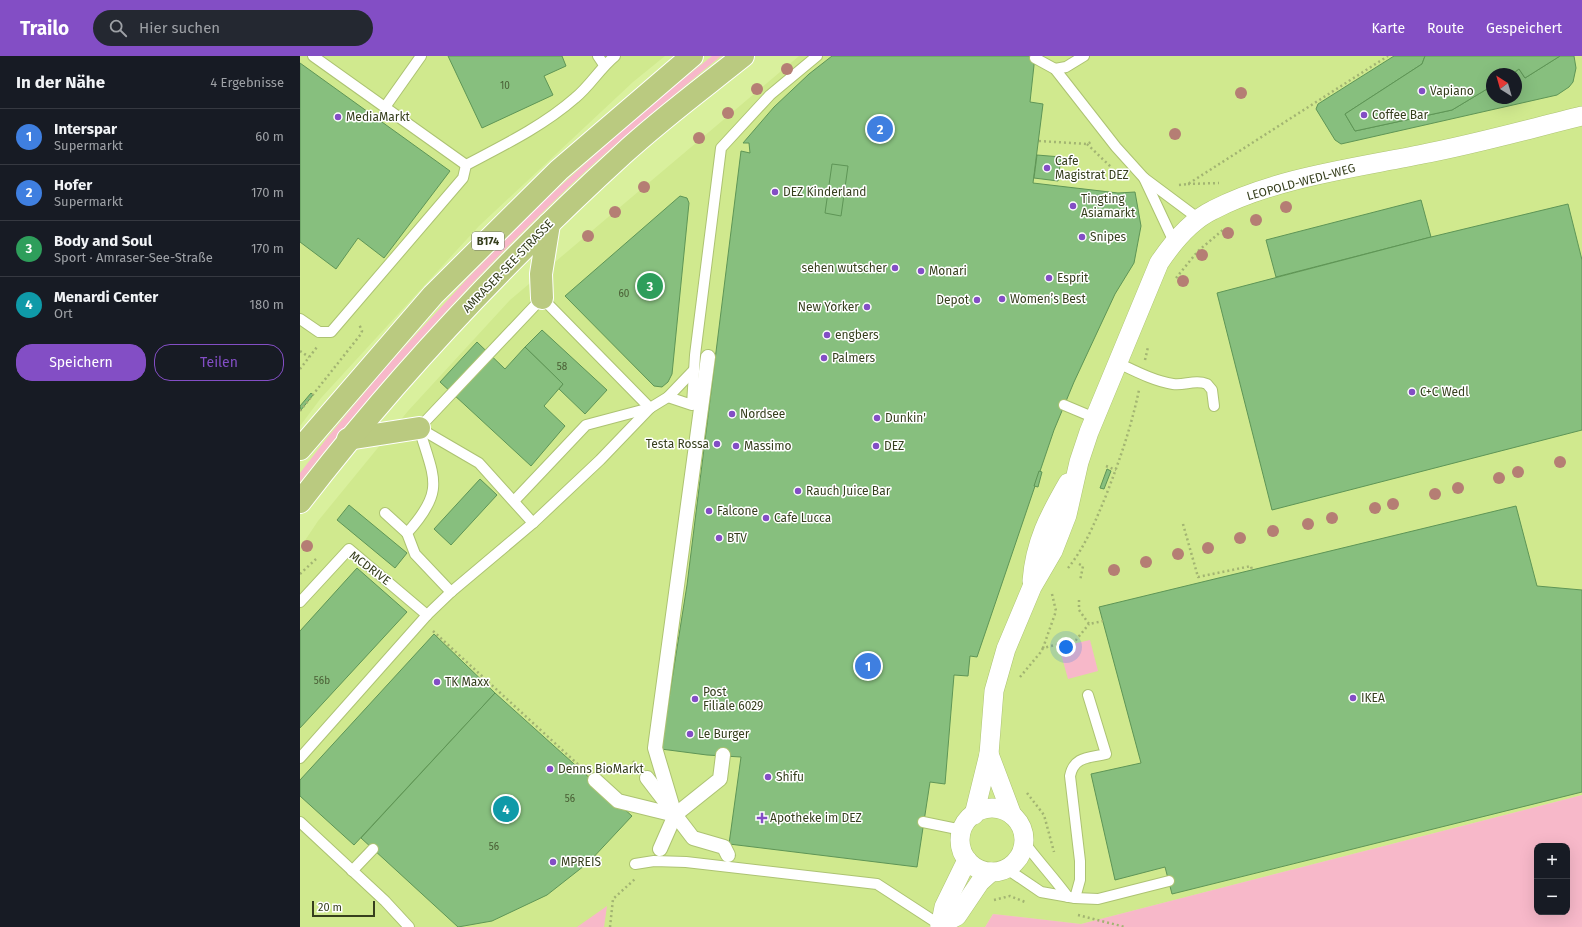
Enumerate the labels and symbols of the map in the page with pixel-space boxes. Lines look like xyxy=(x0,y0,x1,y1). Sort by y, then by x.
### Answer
north arrow xyxy=(1486,68,1522,104)
house number: 10 xyxy=(500,80,510,92)
place label: Vapiano xyxy=(1430,84,1474,98)
marker: Vapiano xyxy=(1417,86,1427,96)
place label: Coffee Bar xyxy=(1372,108,1428,122)
place label: MediaMarkt xyxy=(346,110,411,124)
marker: Coffee Bar xyxy=(1359,110,1369,120)
marker: MediaMarkt xyxy=(333,112,343,122)
pin: 2 xyxy=(867,114,893,144)
place label: Cafe Magistrat DEZ xyxy=(1055,154,1129,182)
street label: LEOPOLD-WEDL-WEG xyxy=(1245,161,1357,203)
marker: Cafe Magistrat DEZ xyxy=(1042,163,1052,173)
place label: DEZ Kinderland xyxy=(783,185,867,199)
marker: DEZ Kinderland xyxy=(770,187,780,197)
place label: Tingting Asiamarkt xyxy=(1081,192,1136,220)
marker: Tingting Asiamarkt xyxy=(1068,201,1078,211)
street label: AMRASER-SEE-STRASSE xyxy=(460,216,556,316)
place label: Snipes xyxy=(1090,230,1127,244)
road number: B174 xyxy=(472,232,504,250)
marker: Snipes xyxy=(1077,232,1087,242)
place label: sehen wutscher xyxy=(802,261,887,275)
marker: sehen wutscher xyxy=(890,263,900,273)
place label: Monari xyxy=(929,264,967,278)
marker: Monari xyxy=(916,266,926,276)
pin: 3 xyxy=(637,271,663,301)
place label: Esprit xyxy=(1057,271,1089,285)
marker: Esprit xyxy=(1044,273,1054,283)
house number: 60 xyxy=(619,288,630,300)
place label: Women’s Best xyxy=(1010,292,1086,306)
place label: Depot xyxy=(936,293,970,307)
marker: Women’s Best xyxy=(997,294,1007,304)
marker: Depot xyxy=(972,295,982,305)
place label: New Yorker xyxy=(798,300,859,314)
marker: New Yorker xyxy=(862,302,872,312)
place label: engbers xyxy=(835,328,879,342)
marker: engbers xyxy=(822,330,832,340)
place label: Palmers xyxy=(832,351,876,365)
marker: Palmers xyxy=(819,353,829,363)
house number: 58 xyxy=(557,361,568,373)
place label: C+C Wedl xyxy=(1420,385,1469,399)
marker: C+C Wedl xyxy=(1407,387,1417,397)
place label: Nordsee xyxy=(740,407,785,421)
marker: Nordsee xyxy=(727,409,737,419)
place label: Dunkin' xyxy=(885,411,926,425)
marker: Dunkin' xyxy=(872,413,882,423)
place label: Testa Rossa xyxy=(646,437,709,451)
marker: Testa Rossa xyxy=(712,439,722,449)
place label: Massimo xyxy=(744,439,792,453)
place label: DEZ xyxy=(884,439,904,453)
marker: Massimo xyxy=(731,441,741,451)
marker: DEZ xyxy=(871,441,881,451)
place label: Rauch Juice Bar xyxy=(806,484,891,498)
marker: Rauch Juice Bar xyxy=(793,486,803,496)
place label: Falcone xyxy=(717,504,758,518)
marker: Falcone xyxy=(704,506,714,516)
place label: Cafe Lucca xyxy=(774,511,831,525)
marker: Cafe Lucca xyxy=(761,513,771,523)
place label: BTV xyxy=(727,531,747,545)
marker: BTV xyxy=(714,533,724,543)
street label: MCDRIVE xyxy=(347,548,393,588)
your location xyxy=(1056,637,1076,657)
pin: 1 xyxy=(855,651,881,681)
house number: 56b xyxy=(314,675,330,687)
place label: TK Maxx xyxy=(445,675,489,689)
marker: TK Maxx xyxy=(432,677,442,687)
place label: Post Filiale 6029 xyxy=(703,685,763,713)
place label: IKEA xyxy=(1361,691,1385,705)
marker: IKEA xyxy=(1348,693,1358,703)
marker: Post Filiale 6029 xyxy=(690,694,700,704)
place label: Le Burger xyxy=(698,727,750,741)
marker: Le Burger xyxy=(685,729,695,739)
place label: Denns BioMarkt xyxy=(558,762,644,776)
marker: Denns BioMarkt xyxy=(545,764,555,774)
place label: Shifu xyxy=(776,770,804,784)
marker: Shifu xyxy=(763,772,773,782)
house number: 56 xyxy=(565,793,575,805)
pin: 4 xyxy=(493,794,519,824)
place label: Apotheke im DEZ xyxy=(770,811,862,825)
marker: Apotheke im DEZ xyxy=(757,813,767,823)
house number: 56 xyxy=(489,841,499,853)
place label: MPREIS xyxy=(561,855,602,869)
marker: MPREIS xyxy=(548,857,558,867)
scale bar xyxy=(312,899,375,918)

